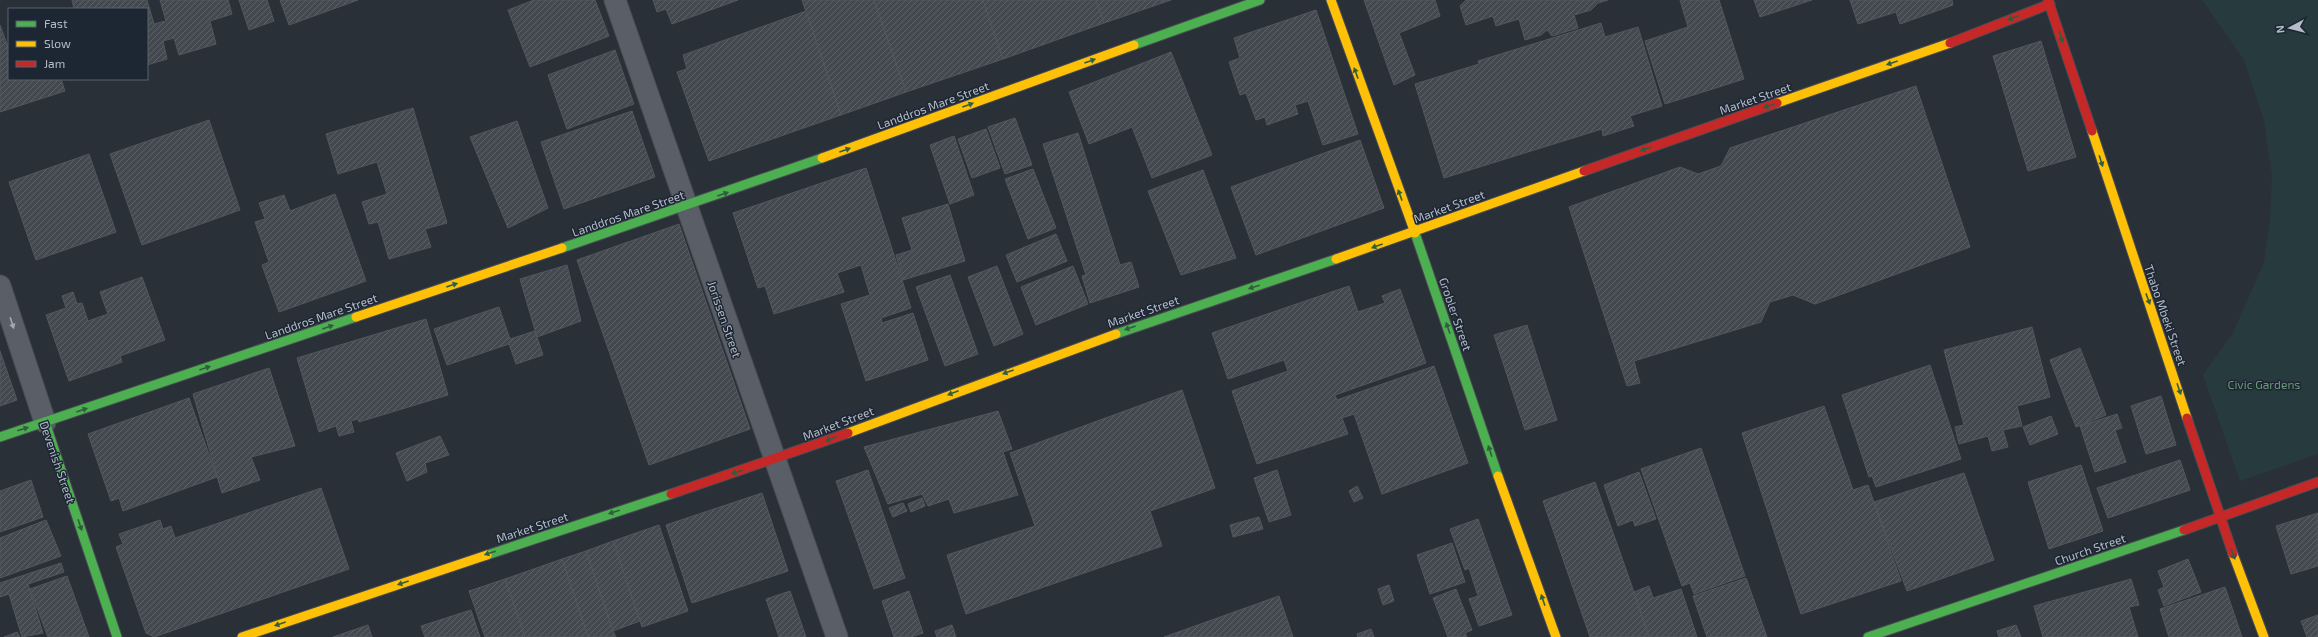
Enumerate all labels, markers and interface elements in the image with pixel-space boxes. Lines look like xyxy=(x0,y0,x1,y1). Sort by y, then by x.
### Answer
legend xyxy=(8,8,148,80)
north arrow xyxy=(2270,8,2310,48)
text: Fast xyxy=(44,16,68,30)
one-way arrow xyxy=(2007,16,2019,22)
text: N xyxy=(2273,24,2287,34)
one-way arrow xyxy=(2058,31,2064,43)
text: Slow xyxy=(44,36,71,50)
text: Jam xyxy=(44,56,65,70)
one-way arrow xyxy=(1084,58,1096,64)
one-way arrow xyxy=(1885,61,1897,67)
one-way arrow xyxy=(1353,67,1359,79)
street label: Landdros Mare Street xyxy=(875,78,991,132)
street label: Market Street xyxy=(1717,79,1793,117)
one-way arrow xyxy=(962,102,974,108)
one-way arrow xyxy=(1762,103,1774,109)
one-way arrow xyxy=(840,146,852,152)
one-way arrow xyxy=(1640,146,1652,152)
one-way arrow xyxy=(2098,155,2104,167)
street label: Market Street xyxy=(1411,186,1487,225)
street label: Landdros Mare Street xyxy=(570,187,686,239)
one-way arrow xyxy=(1397,189,1403,201)
one-way arrow xyxy=(717,190,729,196)
one-way arrow xyxy=(1370,243,1382,249)
street label: Thabo Mbeki Street xyxy=(2142,263,2190,368)
street label: Grobler Street xyxy=(1437,276,1475,353)
street label: Jorissen Street xyxy=(705,279,745,360)
one-way arrow xyxy=(446,282,458,288)
one-way arrow xyxy=(1247,284,1259,290)
street label: Landdros Mare Street xyxy=(263,290,379,342)
street label: Market Street xyxy=(1105,292,1181,330)
one-way arrow xyxy=(2146,294,2152,306)
one-way arrow xyxy=(9,318,15,330)
one-way arrow xyxy=(1445,321,1451,333)
one-way arrow xyxy=(323,323,335,329)
one-way arrow xyxy=(1124,326,1136,332)
one-way arrow xyxy=(200,365,212,371)
one-way arrow xyxy=(1001,369,1013,375)
park label: Civic Gardens xyxy=(2228,377,2300,391)
one-way arrow xyxy=(2176,383,2182,395)
one-way arrow xyxy=(946,390,958,396)
street label: Market Street xyxy=(801,403,876,443)
one-way arrow xyxy=(76,406,88,412)
street label: Devenish Street xyxy=(37,419,79,505)
one-way arrow xyxy=(17,426,29,432)
one-way arrow xyxy=(825,436,837,442)
one-way arrow xyxy=(1486,445,1492,457)
one-way arrow xyxy=(731,469,743,475)
street label: Market Street xyxy=(494,509,570,545)
one-way arrow xyxy=(607,510,619,516)
one-way arrow xyxy=(77,520,83,532)
street label: Church Street xyxy=(2053,530,2128,568)
one-way arrow xyxy=(2231,548,2237,560)
one-way arrow xyxy=(484,551,496,557)
one-way arrow xyxy=(396,580,408,586)
one-way arrow xyxy=(1540,594,1546,606)
one-way arrow xyxy=(273,621,285,627)

